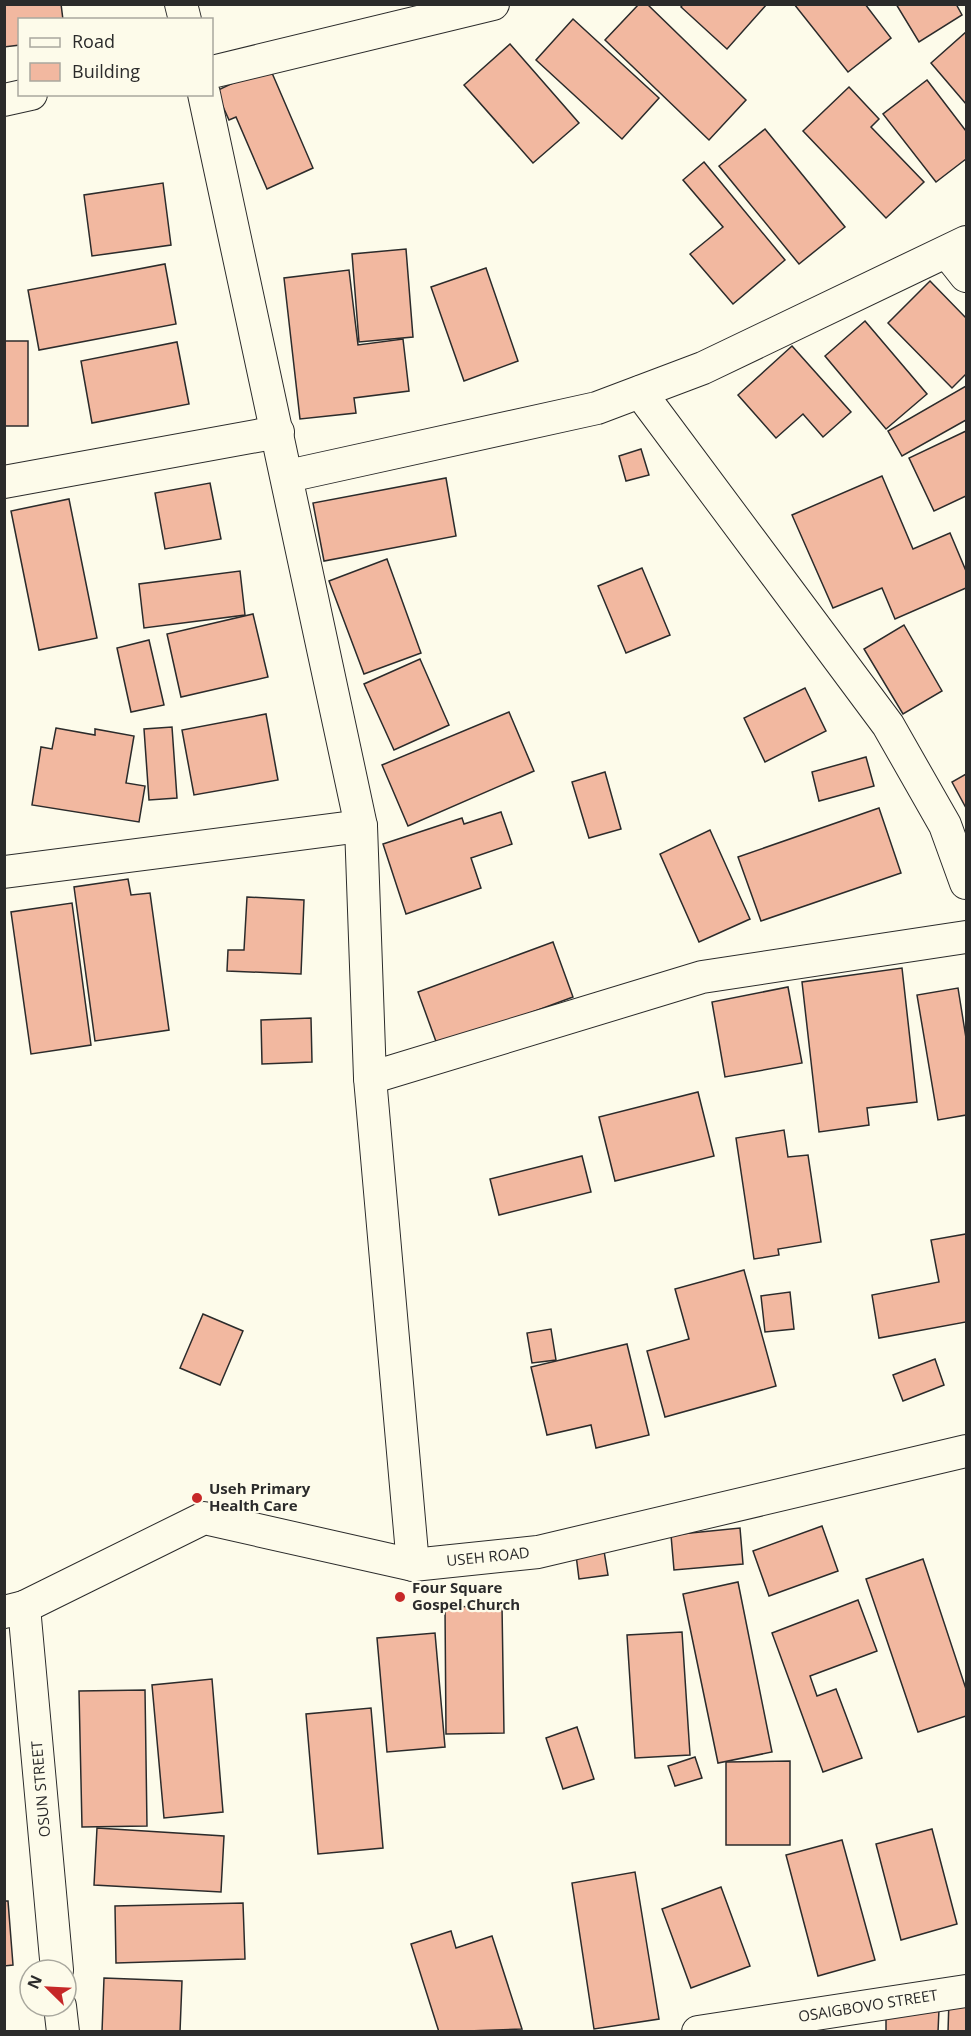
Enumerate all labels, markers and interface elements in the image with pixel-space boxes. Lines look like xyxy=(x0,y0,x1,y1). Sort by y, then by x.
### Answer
legend xyxy=(18,18,213,96)
text: Road xyxy=(72,29,115,53)
text: Building xyxy=(72,59,140,83)
place label: Useh Primary Health Care xyxy=(209,1478,311,1515)
marker: Useh Primary Health Care xyxy=(190,1491,204,1505)
street label: USEH ROAD xyxy=(445,1542,531,1570)
place label: Four Square Gospel Church xyxy=(412,1577,520,1614)
marker: Four Square Gospel Church xyxy=(393,1590,407,1604)
street label: OSUN STREET xyxy=(26,1739,54,1838)
north arrow xyxy=(18,1958,78,2018)
text: N xyxy=(22,1971,47,1992)
street label: OSAIGBOVO STREET xyxy=(797,1984,940,2026)

